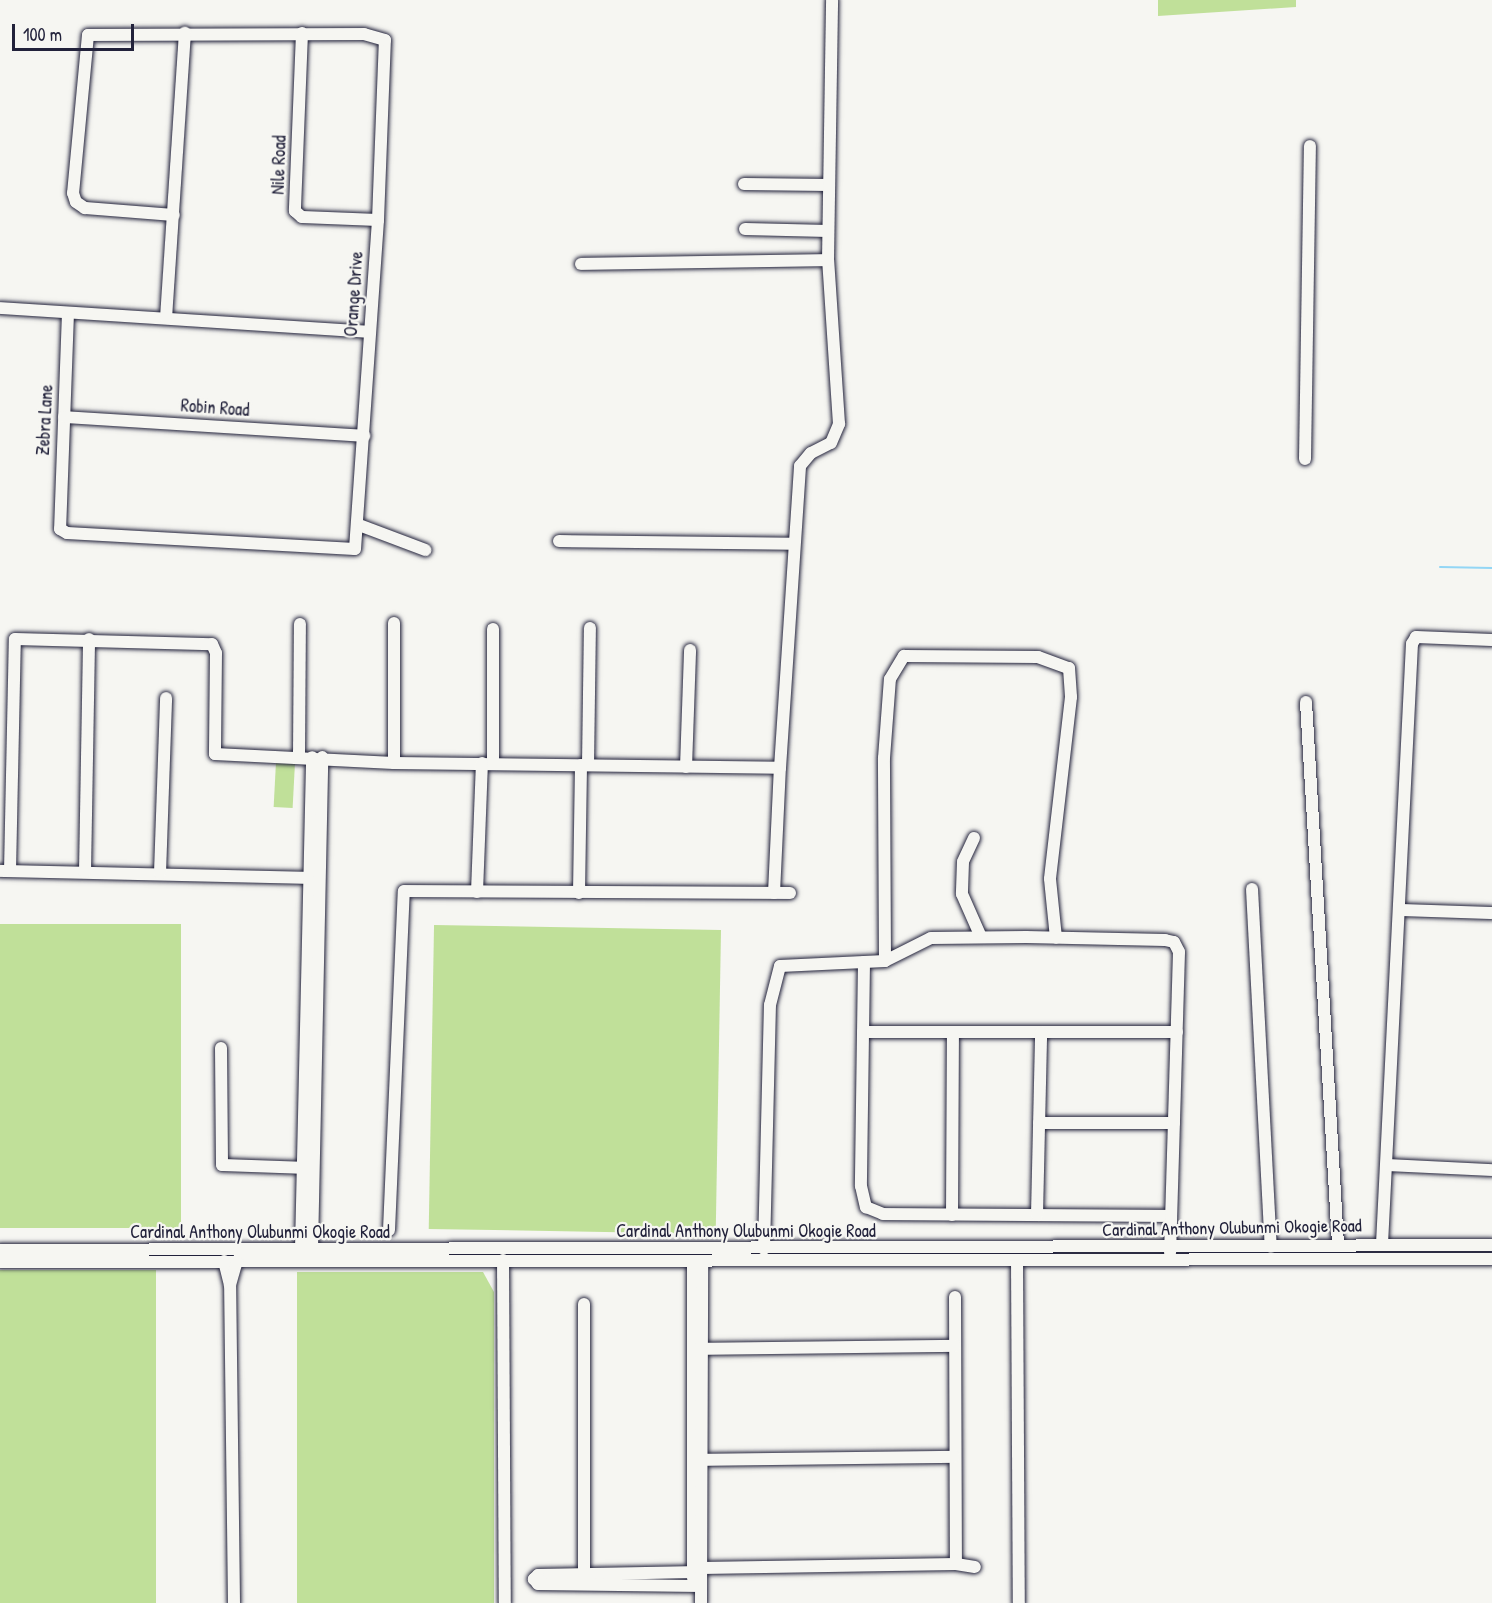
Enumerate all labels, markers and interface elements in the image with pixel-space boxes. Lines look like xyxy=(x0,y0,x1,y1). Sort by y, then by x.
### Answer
scale bar xyxy=(15,12,136,50)
text: 100 m xyxy=(23,22,62,47)
street label: Nile Road xyxy=(267,135,291,195)
street label: Orange Drive xyxy=(340,251,368,337)
street label: Zebra Lane xyxy=(32,384,58,456)
street label: Robin Road xyxy=(180,395,250,421)
street label: Cardinal Anthony Olubunmi Okogie Road xyxy=(1102,1215,1362,1241)
street label: Cardinal Anthony Olubunmi Okogie Road xyxy=(616,1220,876,1242)
street label: Cardinal Anthony Olubunmi Okogie Road xyxy=(130,1221,390,1243)

